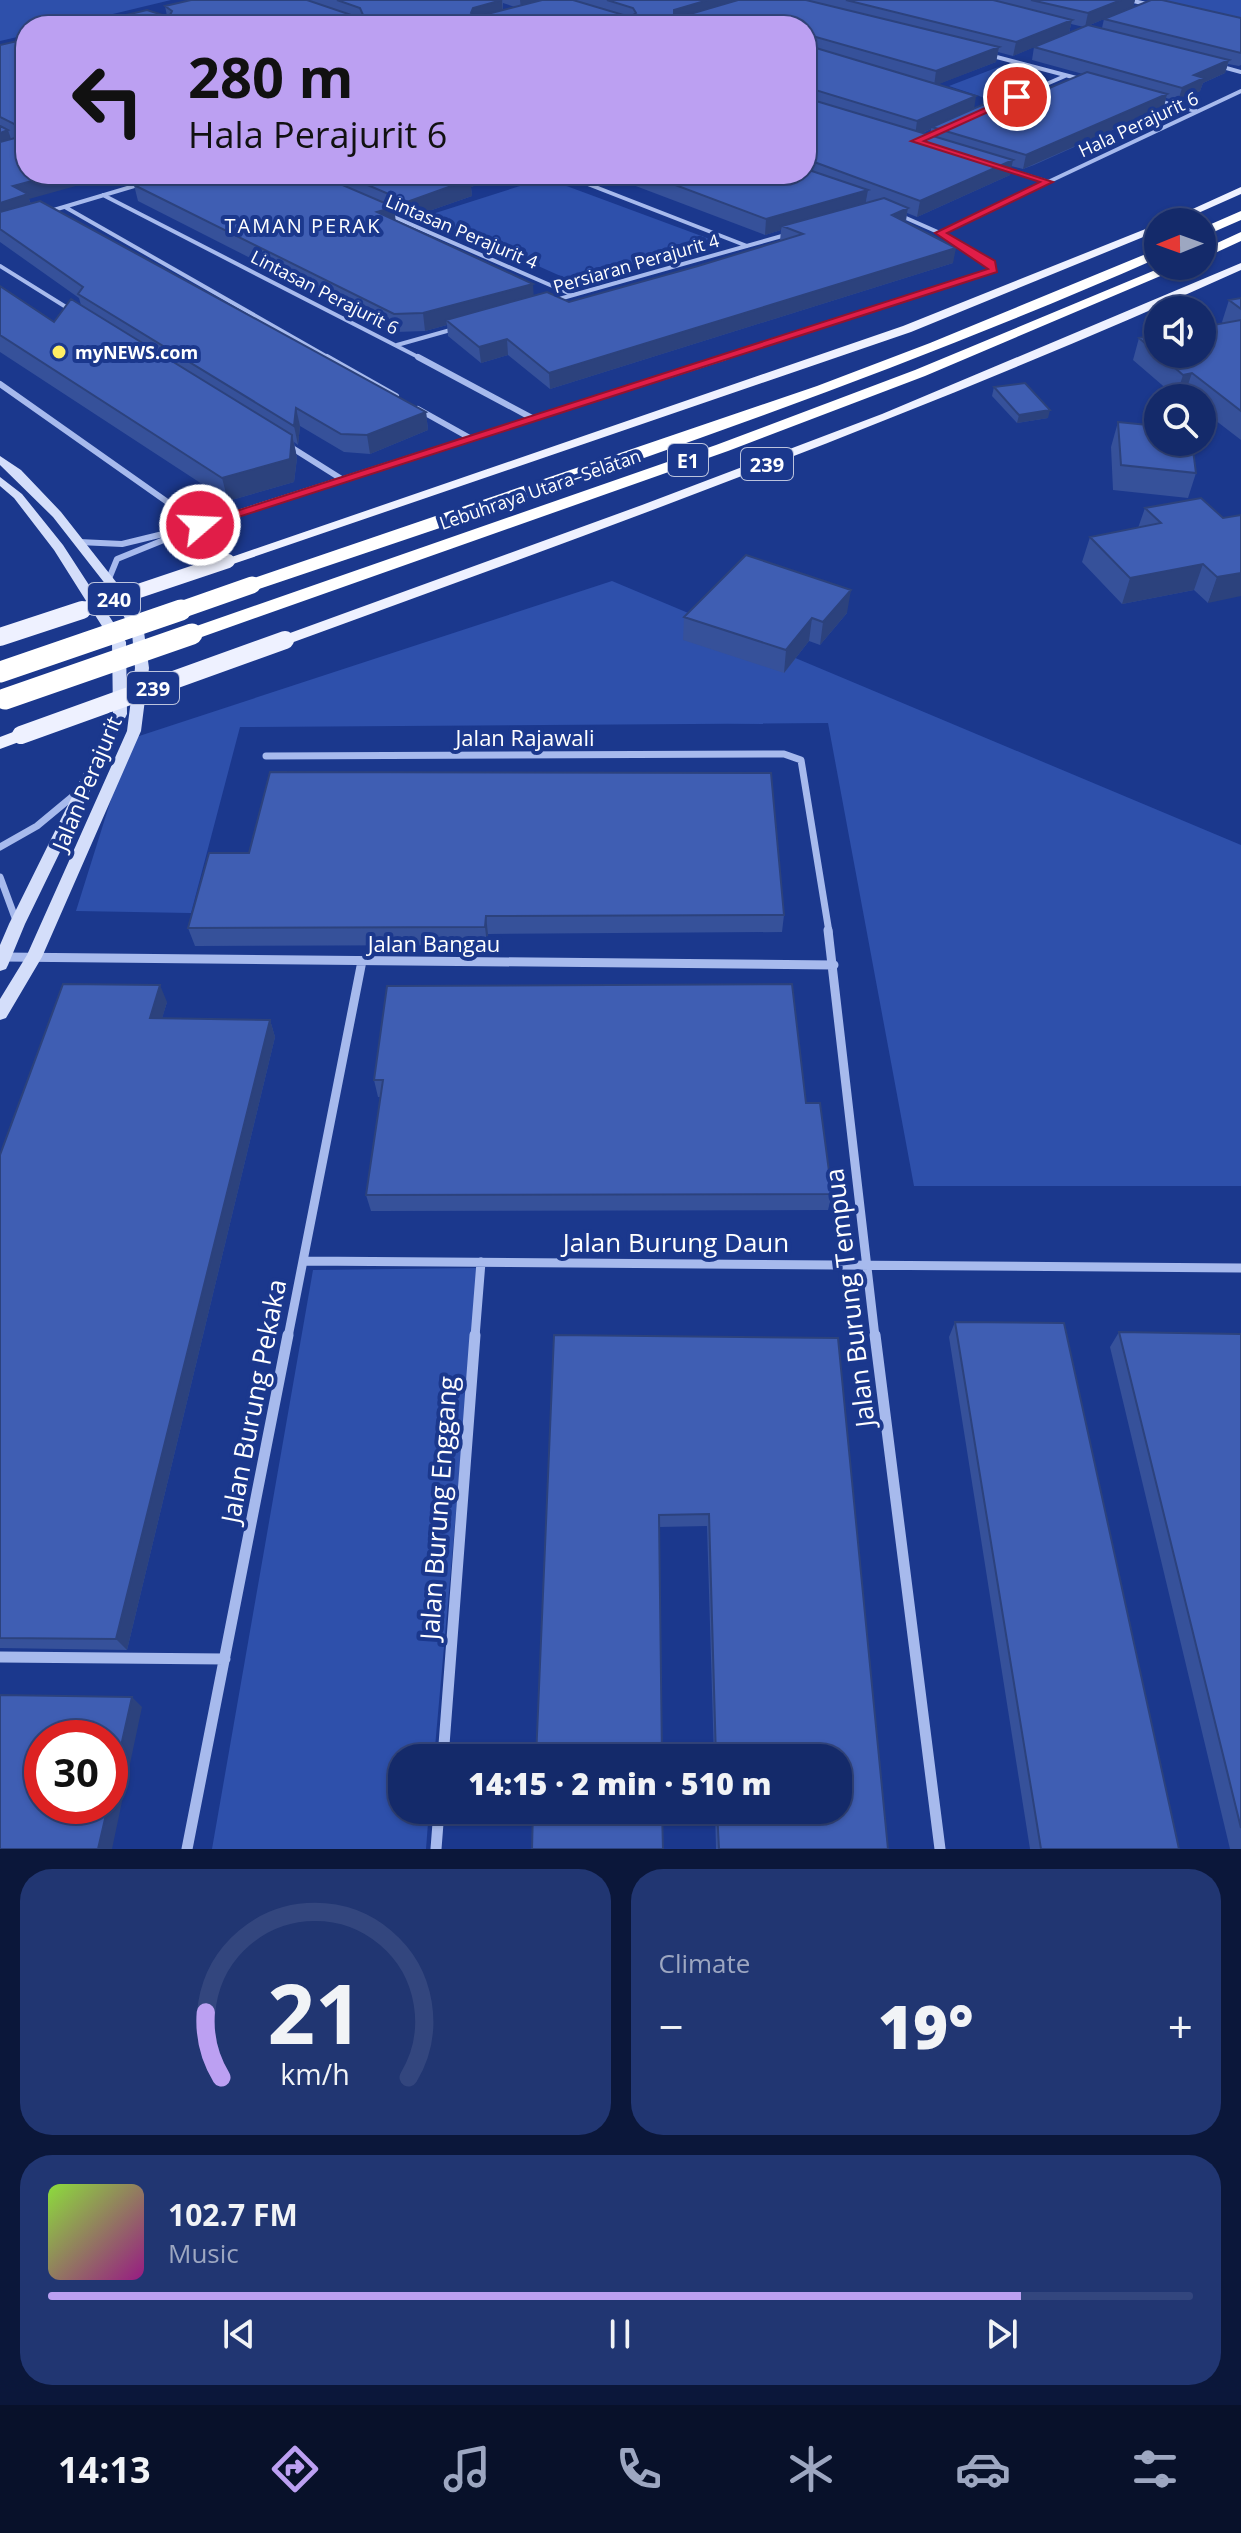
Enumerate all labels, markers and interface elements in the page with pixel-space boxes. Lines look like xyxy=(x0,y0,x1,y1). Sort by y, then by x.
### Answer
text: 280 m xyxy=(188,38,354,114)
icon: left xyxy=(56,48,160,152)
pin xyxy=(983,63,1051,131)
icon: arrive xyxy=(995,75,1039,119)
street label: Hala Perajurit 6 xyxy=(1074,86,1202,162)
text: Hala Perajurit 6 xyxy=(188,110,447,159)
street label: Lintasan Perajurit 4 xyxy=(382,188,542,274)
north arrow xyxy=(1144,208,1216,280)
map controls xyxy=(1144,208,1216,456)
district label: TAMAN PERAK xyxy=(225,212,381,239)
street label: Persiaran Perajurit 4 xyxy=(550,228,722,298)
street label: Lintasan Perajurit 6 xyxy=(247,244,403,340)
button: sound xyxy=(1144,296,1216,368)
place label: myNEWS.com xyxy=(75,340,198,364)
marker: myNEWS.com xyxy=(50,343,68,361)
button: search xyxy=(1144,384,1216,456)
street label: Lebuhraya Utara–Selatan xyxy=(436,443,644,535)
road number: E1 xyxy=(668,444,708,476)
road number: 239 xyxy=(741,448,793,480)
position arrow xyxy=(158,483,242,567)
road number: 240 xyxy=(88,583,140,615)
road number: 239 xyxy=(127,672,179,704)
street label: Jalan Perajurit xyxy=(43,711,128,857)
street label: Jalan Rajawali xyxy=(453,722,595,752)
street label: Jalan Bangau xyxy=(366,928,500,958)
street label: Jalan Burung Tempua xyxy=(815,1166,883,1432)
street label: Jalan Burung Daun xyxy=(560,1224,789,1260)
street label: Jalan Burung Pekaka xyxy=(211,1276,294,1529)
street label: Jalan Burung Enggang xyxy=(411,1375,465,1644)
speed limit sign: 30 xyxy=(24,1720,128,1824)
text: 14:15 · 2 min · 510 m xyxy=(468,1763,772,1804)
text: Climate xyxy=(659,1945,750,1981)
text: 21 xyxy=(268,1955,363,2068)
text: 19° xyxy=(878,1985,974,2067)
text: − xyxy=(659,1996,684,2056)
text: + xyxy=(1168,1996,1193,2056)
text: km/h xyxy=(281,2054,350,2093)
text: 102.7 FM xyxy=(168,2194,298,2235)
text: Music xyxy=(168,2235,239,2271)
icon: previous xyxy=(217,2312,261,2356)
icon: pause xyxy=(598,2312,642,2356)
icon: next xyxy=(980,2312,1024,2356)
icon: directions xyxy=(267,2441,323,2497)
icon: music xyxy=(439,2441,495,2497)
icon: phone xyxy=(611,2441,667,2497)
icon: climate xyxy=(783,2441,839,2497)
icon: car xyxy=(955,2441,1011,2497)
icon: filters xyxy=(1127,2441,1183,2497)
text: 14:13 xyxy=(58,2445,151,2494)

